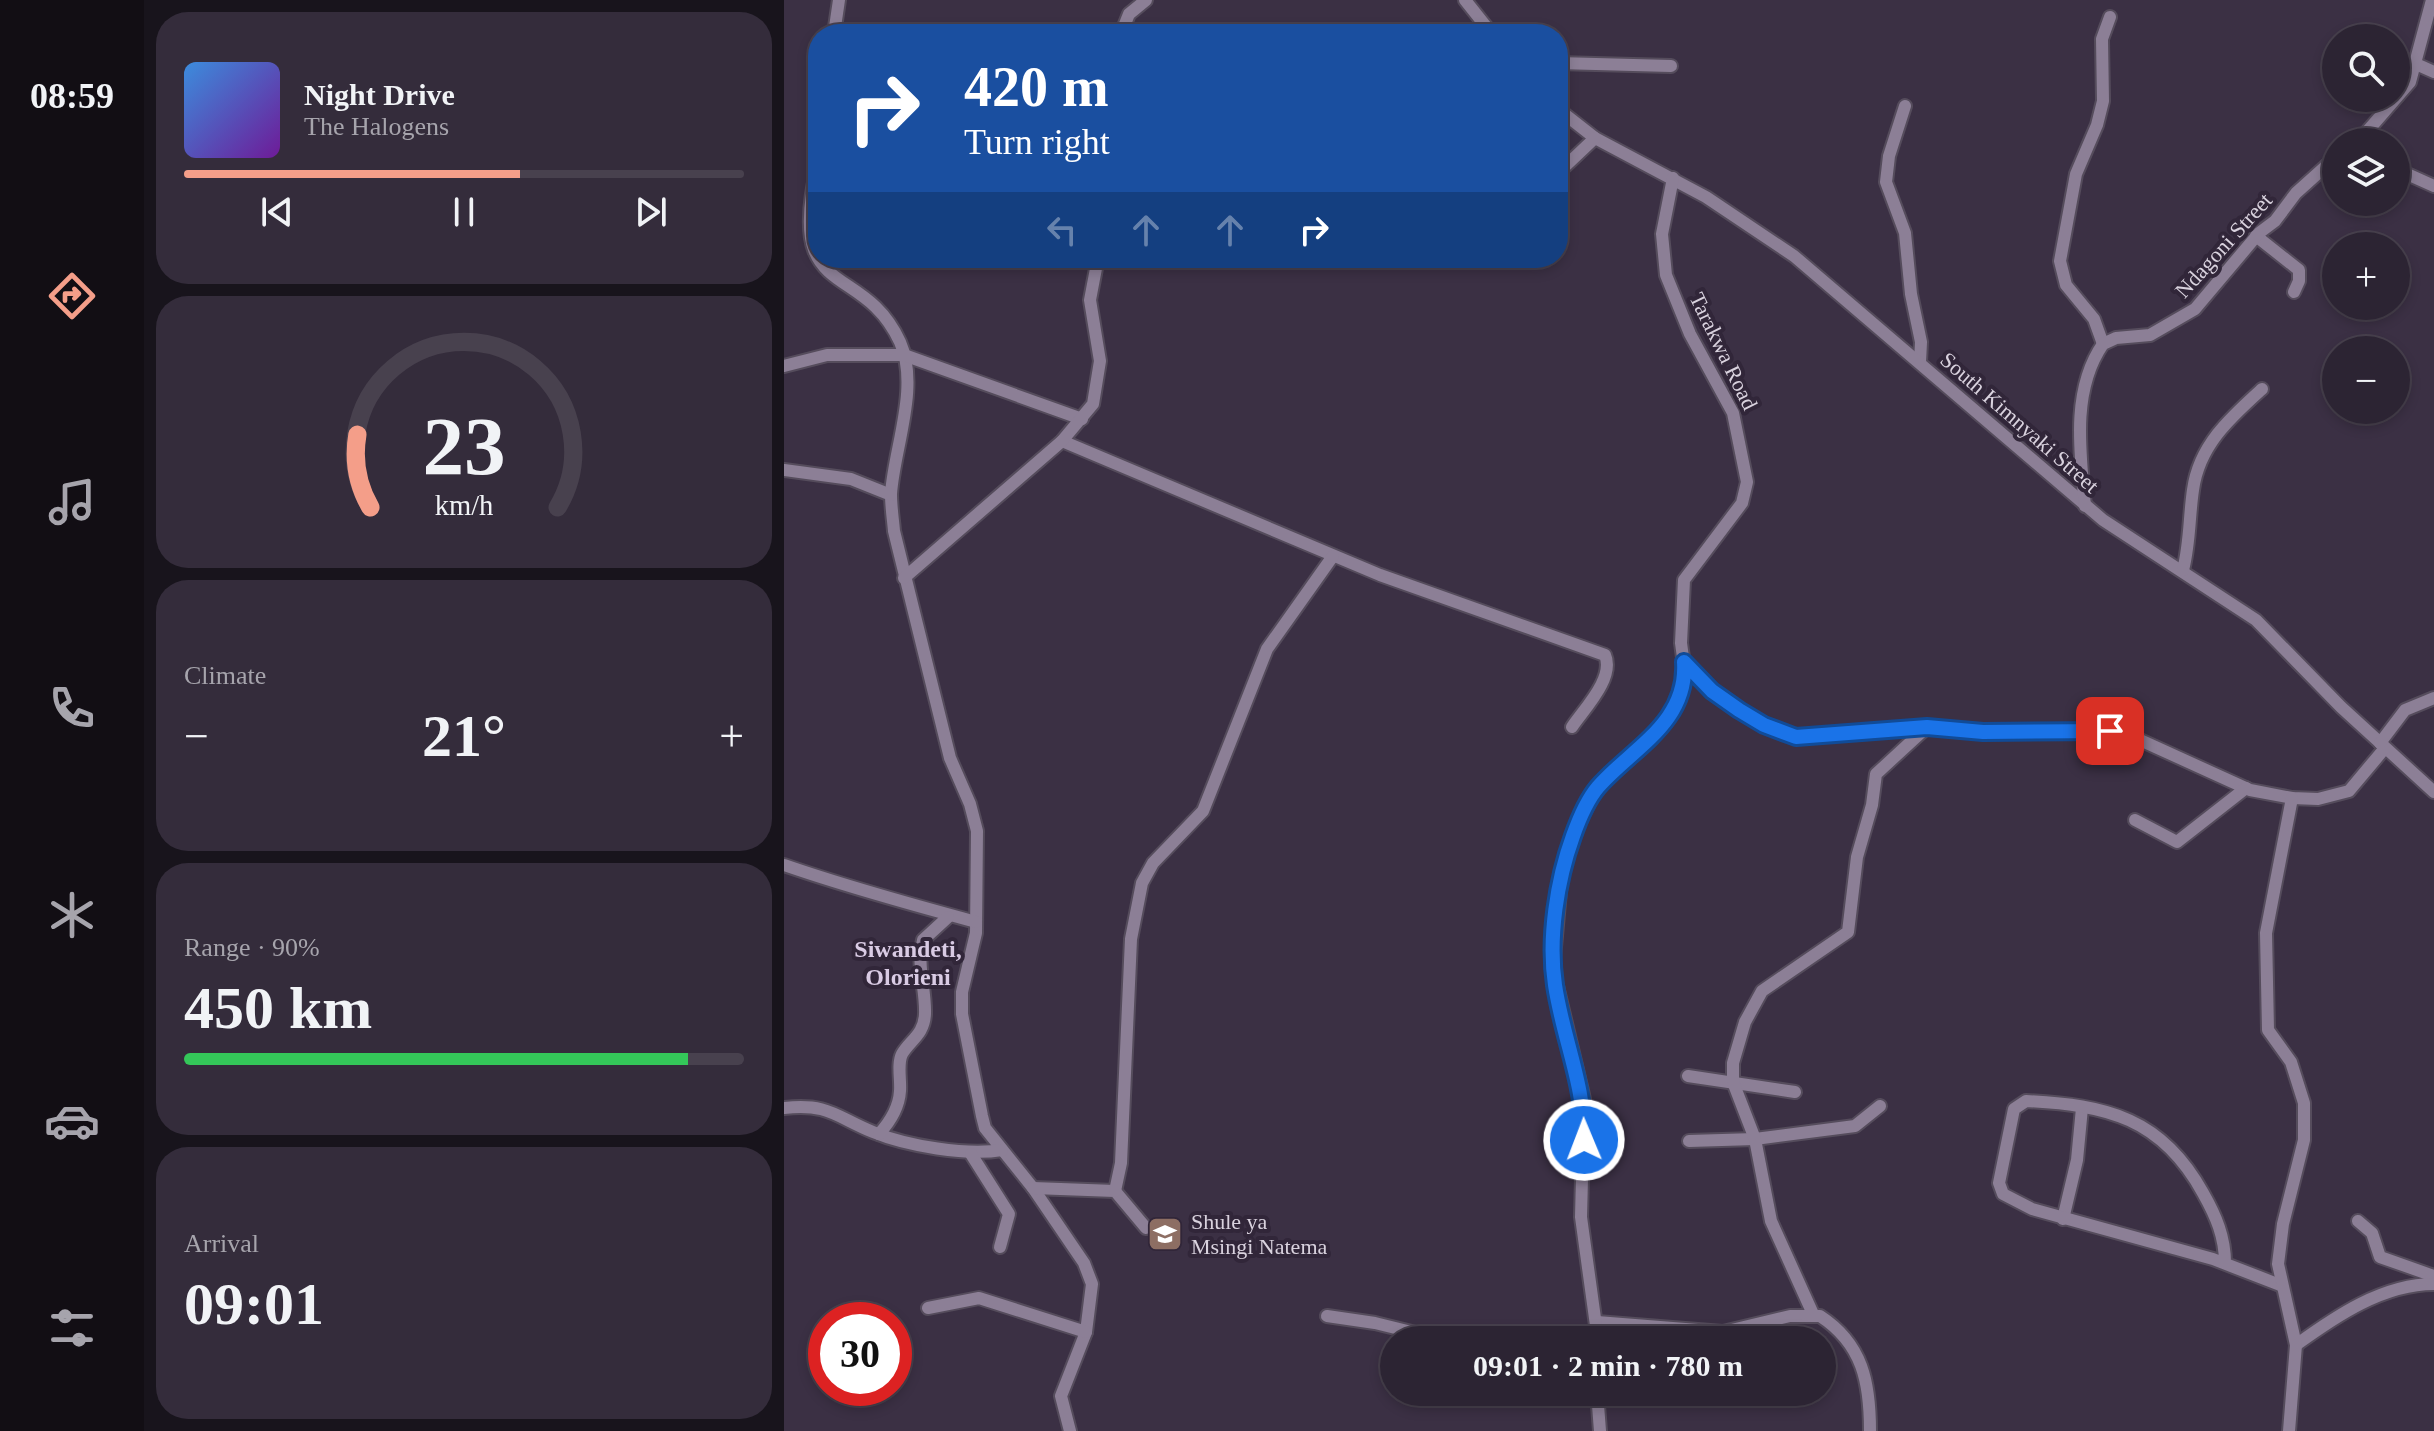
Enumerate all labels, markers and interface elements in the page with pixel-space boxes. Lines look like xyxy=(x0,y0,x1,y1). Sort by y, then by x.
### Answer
map controls xyxy=(2322,24,2410,424)
button: search xyxy=(2322,24,2410,112)
icon: right xyxy=(832,56,936,160)
text: 420 m xyxy=(964,56,1109,118)
text: 08:59 xyxy=(30,76,114,116)
text: Night Drive xyxy=(304,78,455,111)
text: The Halogens xyxy=(304,112,449,141)
text: Turn right xyxy=(964,122,1110,162)
button: layers xyxy=(2322,128,2410,216)
street label: Ndagoni Street xyxy=(2170,188,2277,303)
icon: previous xyxy=(255,190,299,234)
icon: pause xyxy=(442,190,486,234)
icon: next xyxy=(629,190,673,234)
icon: left xyxy=(1040,208,1084,252)
icon: ahead xyxy=(1124,208,1168,252)
icon: ahead xyxy=(1208,208,1252,252)
icon: right xyxy=(1292,208,1336,252)
button: + xyxy=(2322,232,2410,320)
icon: directions xyxy=(44,268,100,324)
street label: Tarakwa Road xyxy=(1684,289,1763,414)
button: − xyxy=(2322,336,2410,424)
street label: South Kimnyaki Street xyxy=(1935,347,2104,498)
text: 23 xyxy=(422,399,506,491)
icon: music xyxy=(44,474,100,530)
text: km/h xyxy=(435,490,493,521)
text: Climate xyxy=(184,661,266,690)
icon: phone xyxy=(44,680,100,736)
pin xyxy=(2076,697,2144,765)
text: 21° xyxy=(422,703,506,769)
icon: arrive xyxy=(2088,709,2132,753)
text: − xyxy=(184,712,209,761)
text: + xyxy=(719,712,744,761)
icon: climate xyxy=(44,887,100,943)
text: Range · 90% xyxy=(184,933,320,962)
district label: Siwandeti, Olorieni xyxy=(854,936,962,990)
text: 450 km xyxy=(184,975,372,1041)
icon: car xyxy=(44,1093,100,1149)
position arrow xyxy=(1542,1098,1626,1182)
place label: Shule ya Msingi Natema xyxy=(1191,1209,1327,1259)
school or university icon: Shule ya Msingi Natema xyxy=(1146,1215,1184,1253)
text: Arrival xyxy=(184,1229,259,1258)
text: 09:01 xyxy=(184,1271,324,1337)
icon: filters xyxy=(44,1300,100,1356)
speed limit sign: 30 xyxy=(808,1302,912,1406)
text: 09:01 · 2 min · 780 m xyxy=(1473,1349,1743,1382)

